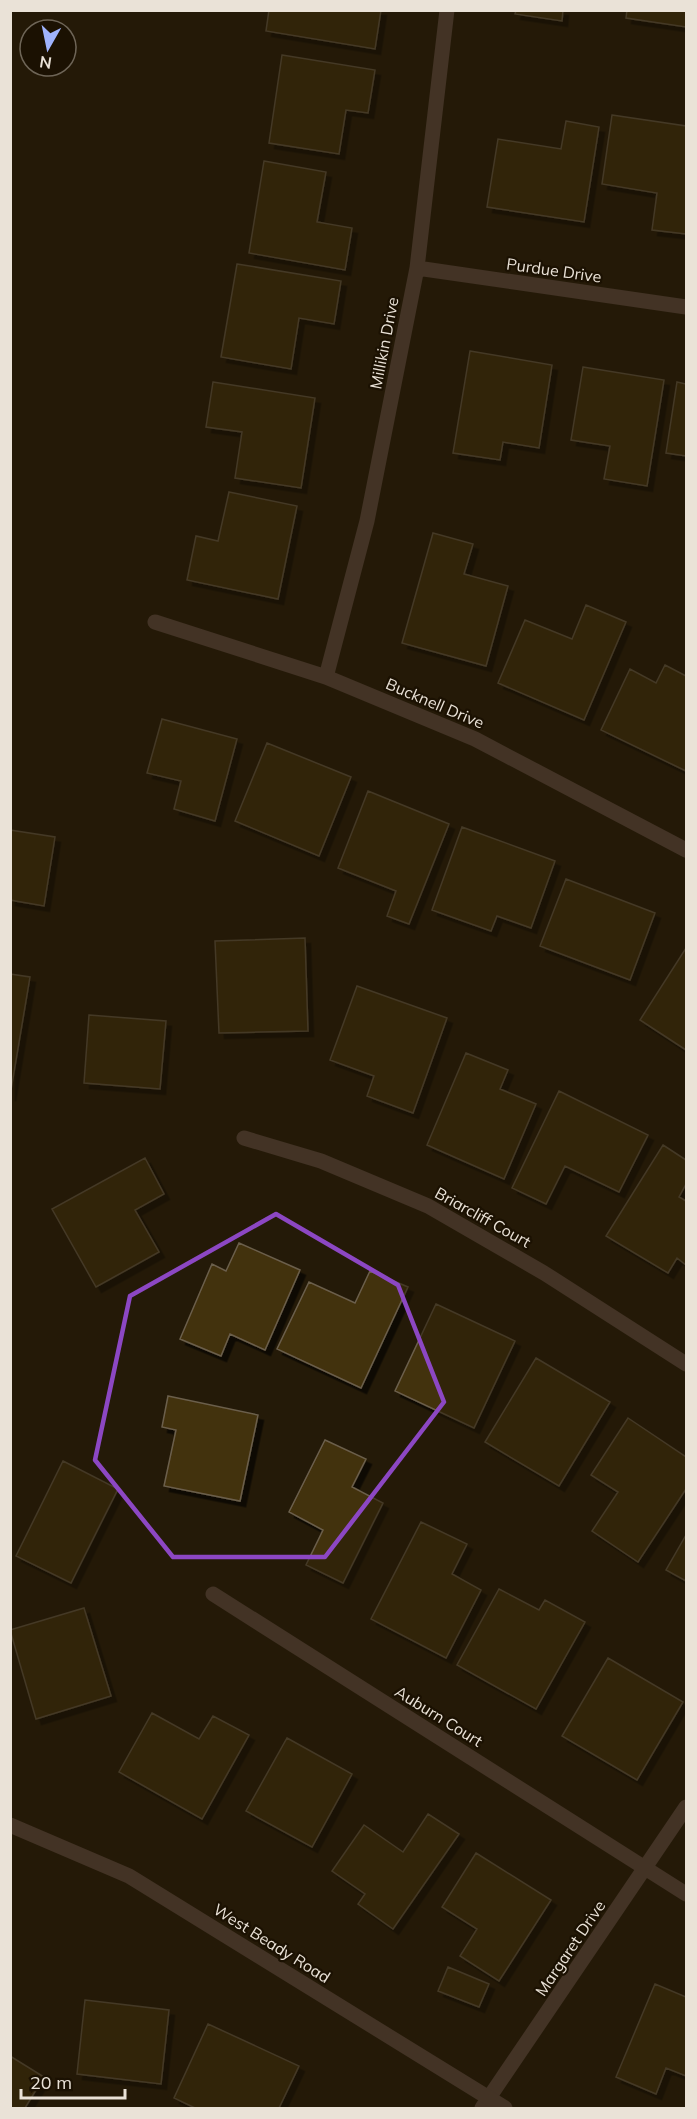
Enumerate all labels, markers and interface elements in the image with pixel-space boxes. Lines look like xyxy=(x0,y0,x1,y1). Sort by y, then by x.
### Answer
north arrow xyxy=(18,18,78,78)
text: N xyxy=(38,52,53,74)
street label: Purdue Drive xyxy=(505,253,603,287)
street label: Millikin Drive xyxy=(365,295,403,391)
street label: Bucknell Drive xyxy=(383,673,487,733)
street label: Briarcliff Court xyxy=(432,1182,535,1252)
street label: Auburn Court xyxy=(391,1681,487,1751)
street label: Margaret Drive xyxy=(531,1896,609,2000)
street label: West Beady Road xyxy=(210,1899,334,1987)
scale bar xyxy=(21,2062,124,2100)
text: 20 m xyxy=(30,2071,72,2094)

